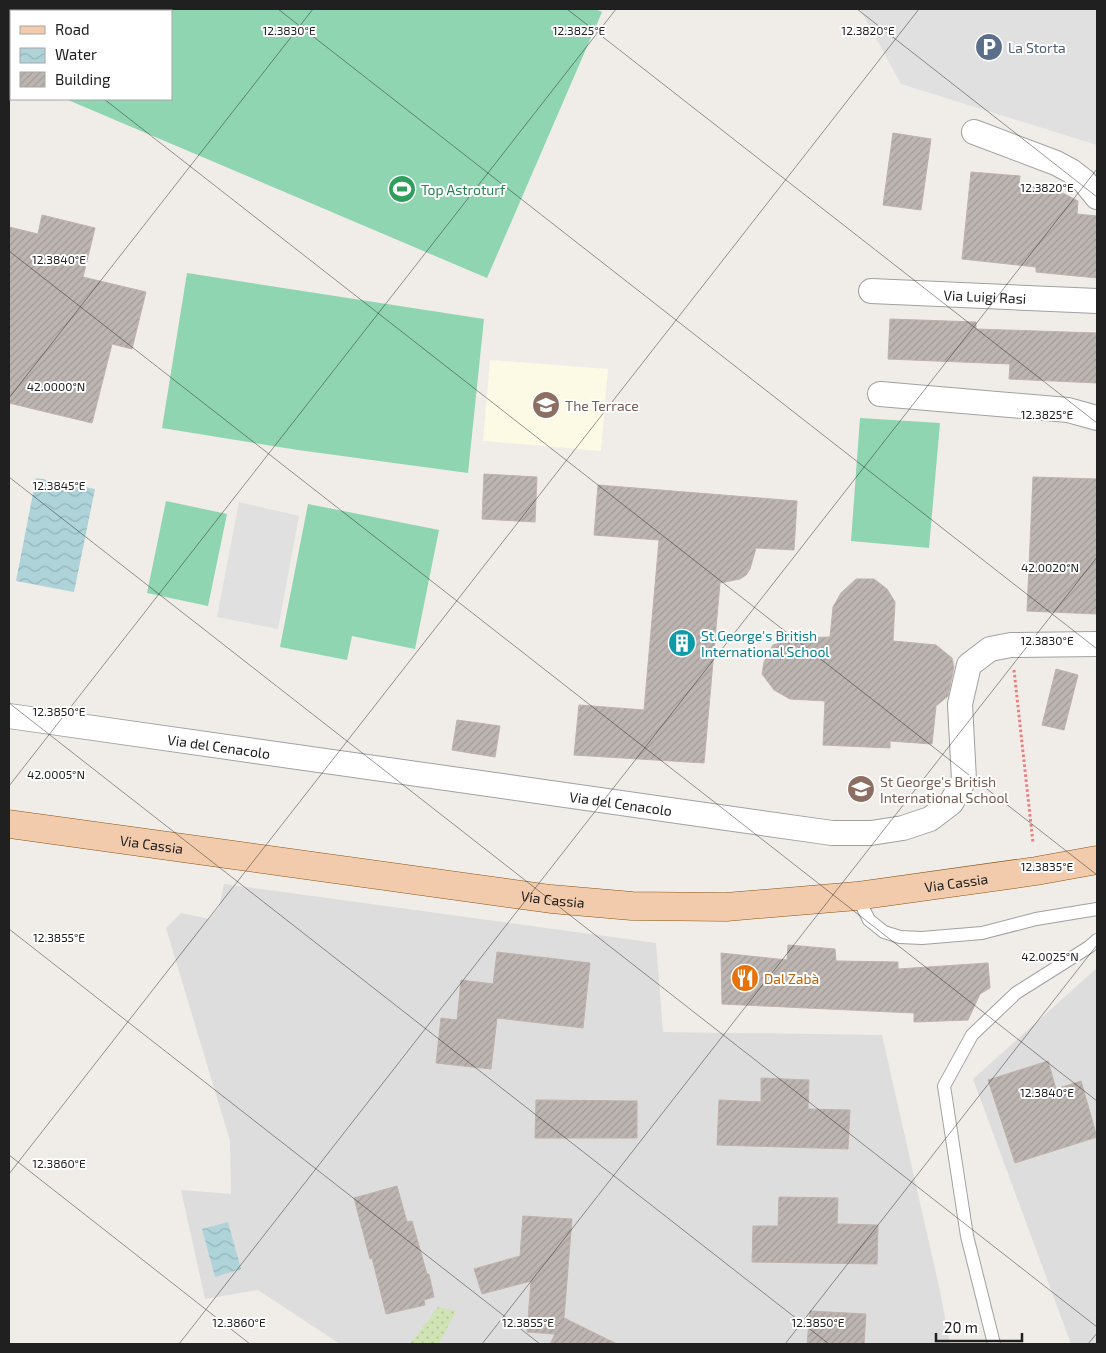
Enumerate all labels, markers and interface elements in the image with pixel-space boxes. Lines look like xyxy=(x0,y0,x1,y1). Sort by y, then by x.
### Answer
legend xyxy=(10,10,172,100)
text: Road xyxy=(55,20,90,38)
text: 12.3830°E xyxy=(262,23,316,37)
text: 12.3825°E xyxy=(553,23,606,37)
text: 12.3820°E xyxy=(841,23,895,37)
parking icon: La Storta xyxy=(974,32,1004,62)
place label: La Storta xyxy=(1008,39,1066,56)
text: Water xyxy=(55,45,97,63)
text: Building xyxy=(55,70,111,88)
sports icon: Top Astroturf xyxy=(387,174,417,204)
text: 12.3820°E xyxy=(1020,180,1074,194)
place label: Top Astroturf xyxy=(421,181,506,198)
text: 12.3840°E xyxy=(32,252,86,266)
street label: Via Luigi Rasi xyxy=(943,286,1027,306)
text: 42.0000°N xyxy=(27,379,85,393)
school or university icon: The Terrace xyxy=(531,390,561,420)
place label: The Terrace xyxy=(565,397,639,414)
text: 12.3825°E xyxy=(1021,407,1074,421)
text: 12.3845°E xyxy=(32,478,86,492)
text: 42.0020°N xyxy=(1021,560,1079,574)
place label: St.George's British International School xyxy=(701,627,830,660)
building icon: St.George's British International School xyxy=(667,628,697,658)
text: 12.3830°E xyxy=(1020,633,1074,647)
text: 12.3850°E xyxy=(33,704,86,718)
street label: Via del Cenacolo xyxy=(166,730,271,762)
text: 42.0005°N xyxy=(27,767,85,781)
place label: St George's British International School xyxy=(880,773,1009,806)
school or university icon: St George's British International School xyxy=(846,774,876,804)
street label: Via del Cenacolo xyxy=(568,787,673,819)
street label: Via Cassia xyxy=(119,831,184,857)
text: 12.3835°E xyxy=(1021,859,1073,873)
street label: Via Cassia xyxy=(923,869,989,895)
street label: Via Cassia xyxy=(520,886,585,910)
text: 12.3855°E xyxy=(33,930,85,944)
text: 42.0025°N xyxy=(1021,949,1079,963)
restaurant icon: Dal Zabà xyxy=(730,963,760,993)
place label: Dal Zabà xyxy=(764,970,819,987)
text: 12.3840°E xyxy=(1020,1085,1074,1099)
text: 12.3860°E xyxy=(32,1156,86,1170)
scale bar xyxy=(936,1310,1022,1342)
text: 12.3860°E xyxy=(212,1315,266,1329)
text: 12.3855°E xyxy=(502,1315,554,1329)
text: 12.3850°E xyxy=(792,1315,845,1329)
text: 20 m xyxy=(944,1318,978,1336)

